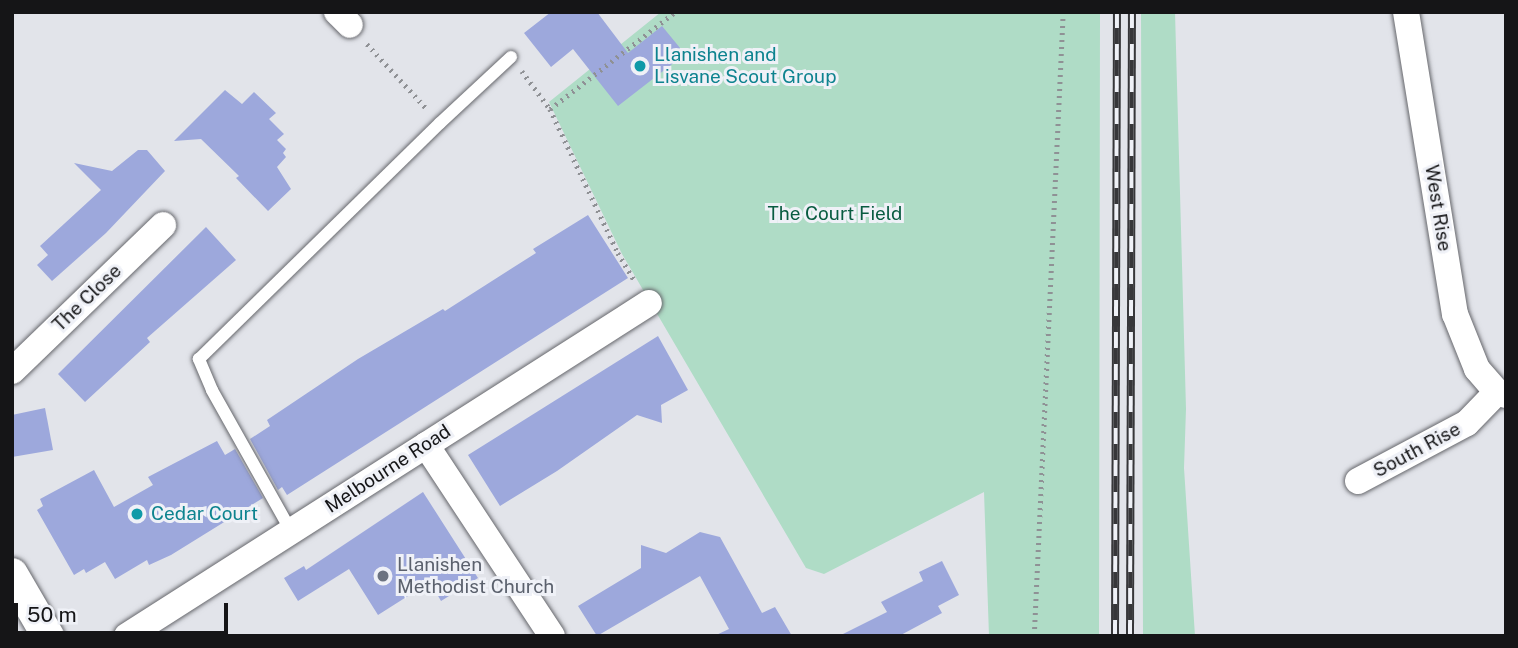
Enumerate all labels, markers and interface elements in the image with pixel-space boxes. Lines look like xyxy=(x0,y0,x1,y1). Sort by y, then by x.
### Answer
place label: Llanishen and Lisvane Scout Group xyxy=(654,44,837,88)
marker: Llanishen and Lisvane Scout Group xyxy=(632,58,648,74)
street label: West Rise xyxy=(1420,163,1456,253)
park label: The Court Field xyxy=(767,203,903,225)
street label: The Close xyxy=(48,260,126,336)
street label: South Rise xyxy=(1370,418,1464,482)
street label: Melbourne Road xyxy=(321,420,455,518)
place label: Cedar Court xyxy=(151,503,258,525)
marker: Cedar Court xyxy=(129,506,145,522)
place label: Llanishen Methodist Church xyxy=(397,554,554,598)
marker: Llanishen Methodist Church xyxy=(375,568,391,584)
scale bar xyxy=(18,588,231,632)
text: 50 m xyxy=(27,602,77,627)

